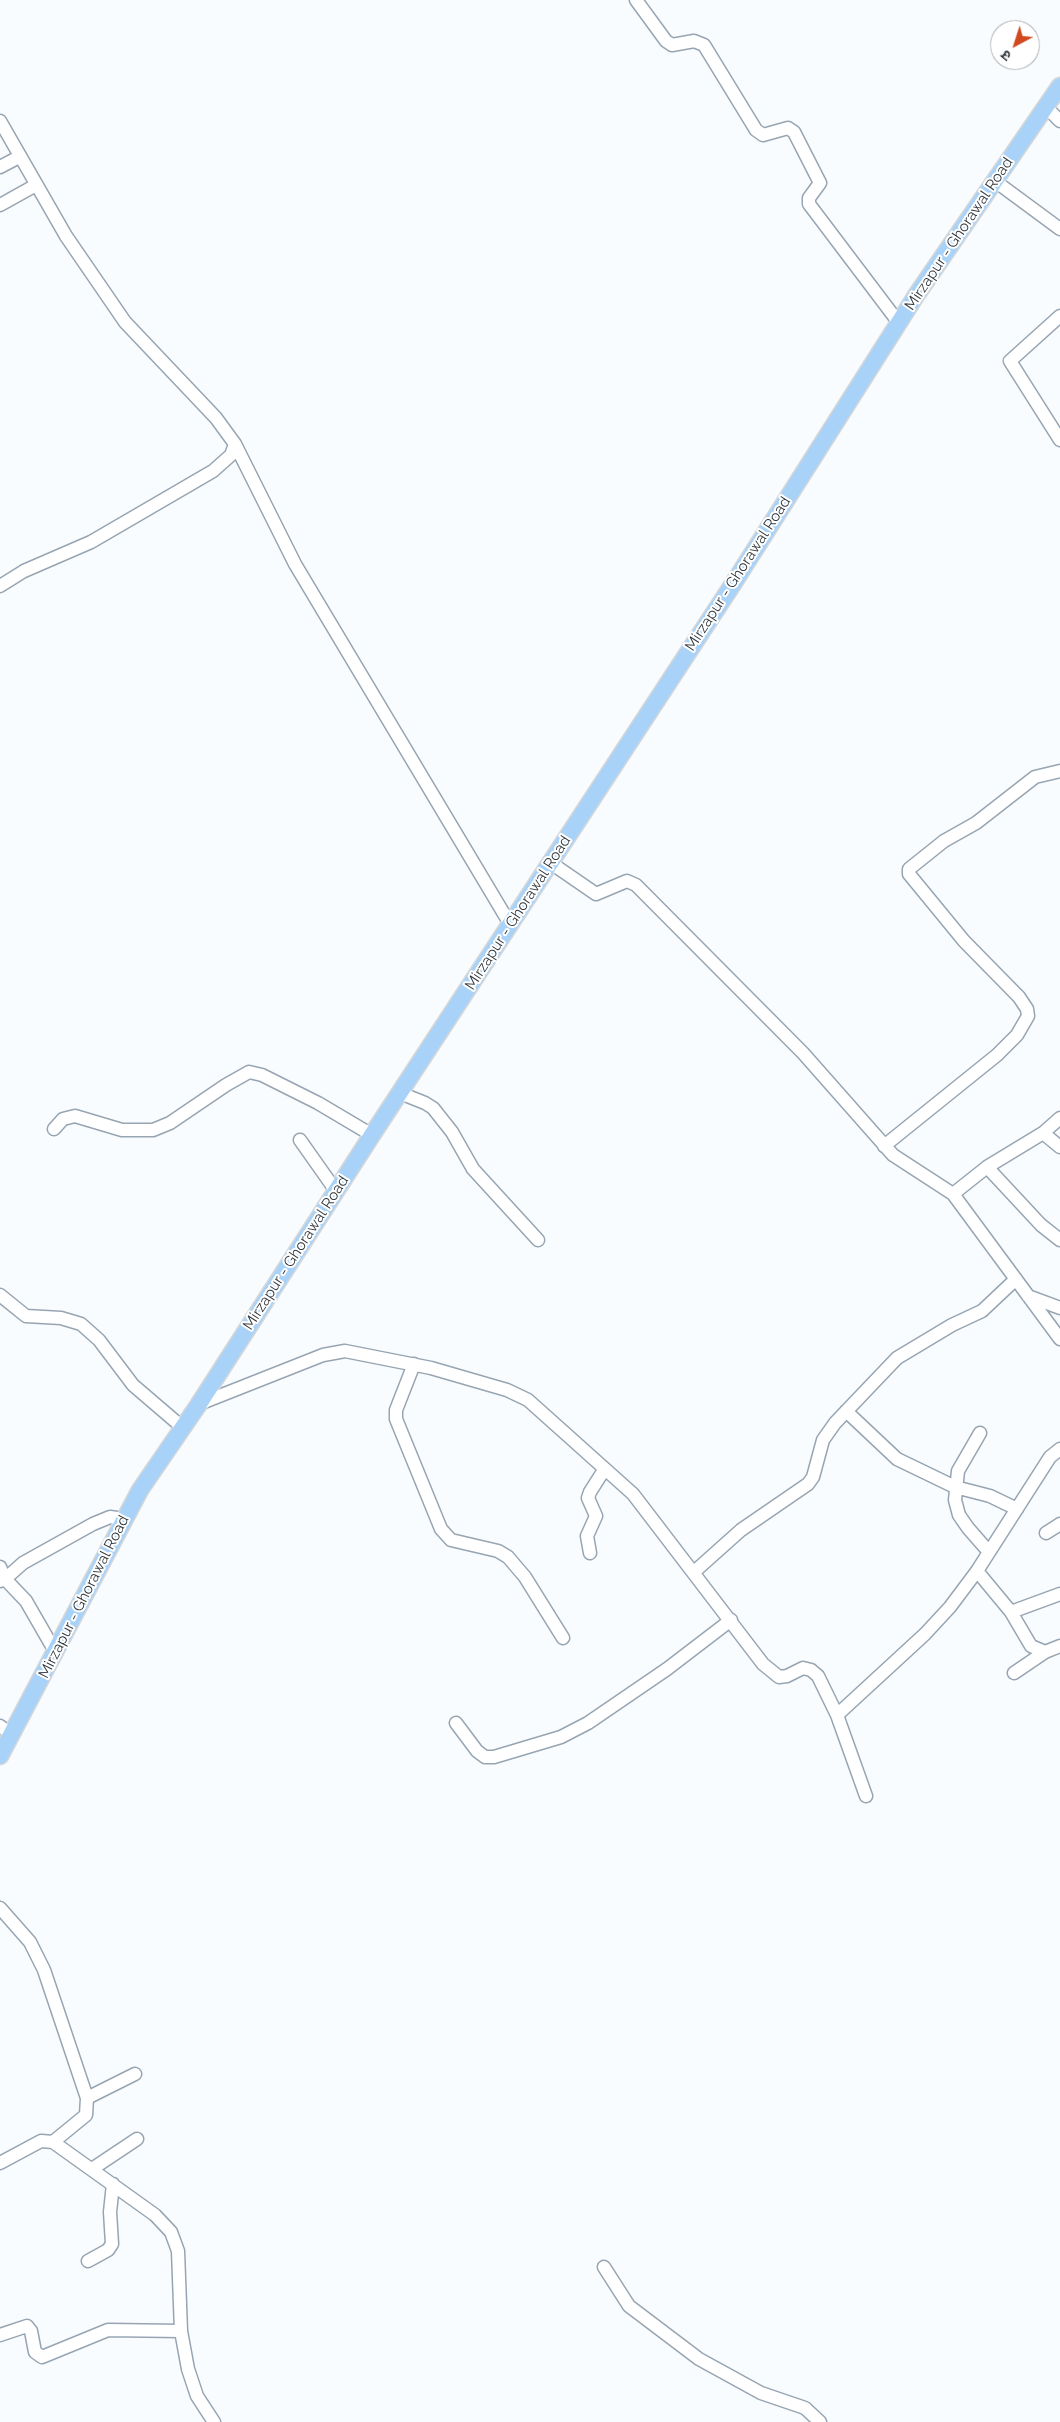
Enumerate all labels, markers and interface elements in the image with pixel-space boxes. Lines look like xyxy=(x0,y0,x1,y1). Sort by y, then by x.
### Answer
north arrow xyxy=(990,20,1040,70)
text: उ xyxy=(998,47,1014,64)
street label: Mirzapur - Ghorawal Road xyxy=(901,154,1017,314)
street label: Mirzapur - Ghorawal Road xyxy=(681,493,795,655)
street label: Mirzapur - Ghorawal Road xyxy=(461,832,575,994)
street label: Mirzapur - Ghorawal Road xyxy=(239,1172,353,1334)
street label: Mirzapur - Ghorawal Road xyxy=(35,1513,133,1681)

